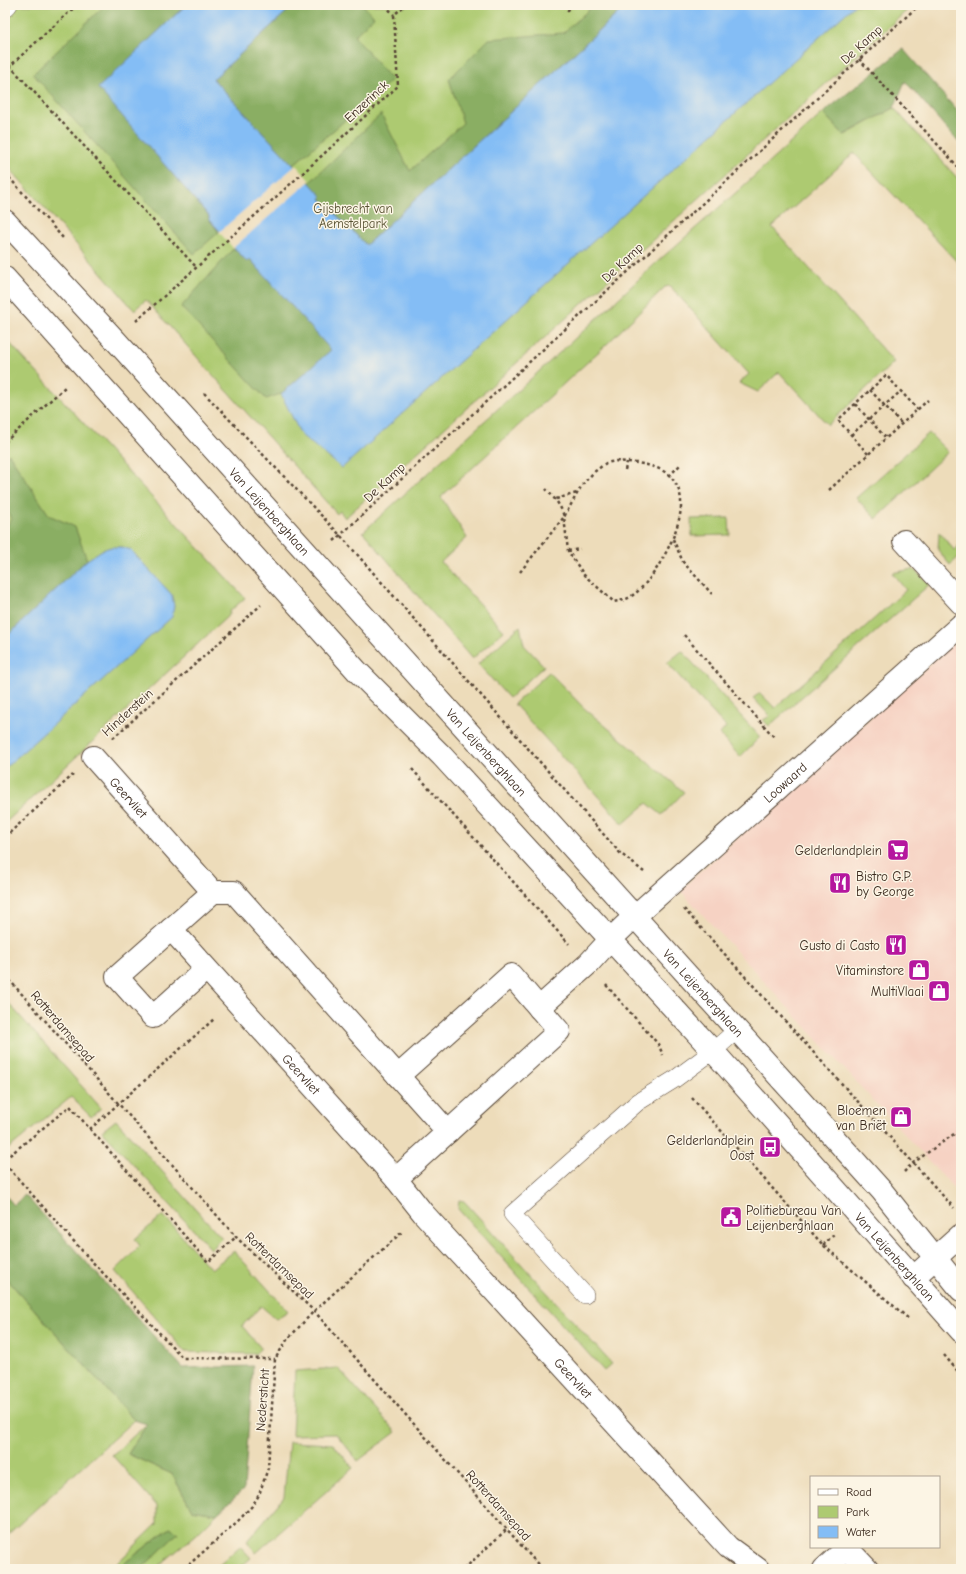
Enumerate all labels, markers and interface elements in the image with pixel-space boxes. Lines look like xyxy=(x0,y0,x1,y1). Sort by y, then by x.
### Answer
street label: De Kamp xyxy=(837,22,885,67)
street label: Enzerinck xyxy=(341,77,392,126)
park label: Gijsbrecht van Aemstelpark xyxy=(313,201,393,231)
street label: De Kamp xyxy=(599,240,646,285)
street label: De Kamp xyxy=(361,460,408,505)
street label: Van Leijenberghlaan xyxy=(226,465,313,559)
street label: Hinderstein xyxy=(99,686,156,739)
street label: Van Leijenberghlaan xyxy=(443,706,529,799)
street label: Loowaard xyxy=(761,759,810,806)
street label: Geervliet xyxy=(107,774,151,822)
supermarket icon: Gelderlandplein xyxy=(885,837,911,863)
place label: Gelderlandplein xyxy=(795,843,882,858)
place label: Bistro G.P. by George xyxy=(856,869,914,899)
restaurant icon: Bistro G.P. by George xyxy=(827,870,853,896)
restaurant icon: Gusto di Casto xyxy=(883,932,909,958)
place label: Gusto di Casto xyxy=(800,938,880,953)
street label: Van Leijenberghlaan xyxy=(660,946,746,1040)
shop icon: Vitaminstore xyxy=(906,957,932,983)
place label: Vitaminstore xyxy=(836,963,904,978)
shop icon: MultiVlaai xyxy=(926,978,952,1004)
place label: MultiVlaai xyxy=(871,984,924,999)
street label: Rotterdamsepad xyxy=(28,988,98,1065)
street label: Geervliet xyxy=(279,1051,324,1098)
place label: Bloemen van Briët xyxy=(835,1103,887,1133)
shop icon: Bloemen van Briët xyxy=(888,1104,914,1130)
place label: Gelderlandplein Oost xyxy=(667,1133,755,1163)
bus stop icon: Gelderlandplein Oost xyxy=(757,1134,783,1160)
place label: Politiebureau Van Leijenberghlaan xyxy=(746,1203,841,1233)
public building icon: Politiebureau Van Leijenberghlaan xyxy=(718,1204,744,1230)
street label: Van Leijenberghlaan xyxy=(852,1210,938,1304)
street label: Rotterdamsepad xyxy=(242,1229,317,1302)
street label: Geervliet xyxy=(551,1355,596,1402)
street label: Nedersticht xyxy=(253,1367,272,1432)
street label: Rotterdamsepad xyxy=(463,1467,534,1544)
legend xyxy=(810,1476,940,1548)
text: Road xyxy=(846,1485,872,1499)
text: Park xyxy=(846,1505,869,1519)
text: Water xyxy=(846,1525,876,1539)

